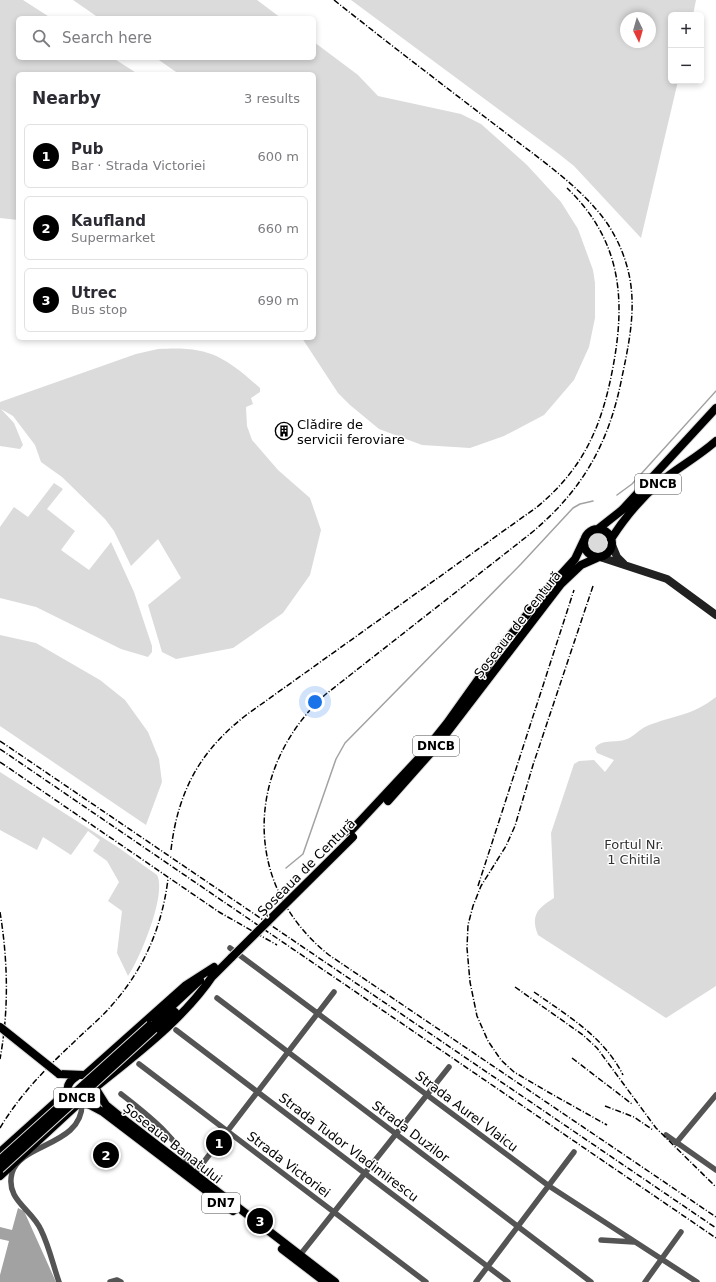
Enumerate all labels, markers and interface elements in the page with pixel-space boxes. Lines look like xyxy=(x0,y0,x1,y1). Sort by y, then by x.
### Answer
north arrow xyxy=(620,12,656,48)
map controls xyxy=(668,12,704,84)
button: + xyxy=(668,12,704,48)
search box xyxy=(16,16,316,60)
icon: search xyxy=(30,27,52,49)
text: Search here xyxy=(62,29,152,47)
button: − xyxy=(668,48,704,84)
text: Nearby xyxy=(32,88,101,108)
text: 3 results xyxy=(244,91,300,106)
text: Pub xyxy=(71,140,103,158)
text: 1 xyxy=(41,149,51,164)
text: 600 m xyxy=(257,149,299,164)
text: Bar · Strada Victoriei xyxy=(71,158,206,173)
text: Kaufland xyxy=(71,212,146,230)
text: 2 xyxy=(41,221,51,236)
text: 660 m xyxy=(257,221,299,236)
text: Supermarket xyxy=(71,230,155,245)
text: Utrec xyxy=(71,284,117,302)
text: 3 xyxy=(41,293,51,308)
text: 690 m xyxy=(257,293,299,308)
text: Bus stop xyxy=(71,302,127,317)
place label: Clădire de servicii feroviare xyxy=(297,417,405,447)
building icon: Clădire de servicii feroviare xyxy=(274,421,294,441)
road number: DNCB xyxy=(635,474,681,494)
street label: Șoseaua de Centură xyxy=(471,568,564,681)
your location xyxy=(305,692,325,712)
road number: DNCB xyxy=(413,736,459,756)
street label: Șoseaua de Centură xyxy=(255,816,358,919)
park label: Fortul Nr. 1 Chitila xyxy=(604,837,664,867)
street label: Strada Aurel Vlaicu xyxy=(413,1068,521,1155)
road number: DNCB xyxy=(54,1088,100,1108)
street label: Strada Tudor Vladimirescu xyxy=(276,1090,421,1205)
street label: Strada Duzilor xyxy=(369,1098,453,1166)
street label: Șoseaua Banatului xyxy=(120,1100,225,1187)
pin: 1 xyxy=(206,1128,232,1158)
street label: Strada Victoriei xyxy=(244,1128,333,1200)
pin: 2 xyxy=(93,1140,119,1170)
road number: DN7 xyxy=(202,1193,240,1213)
pin: 3 xyxy=(247,1206,273,1236)

